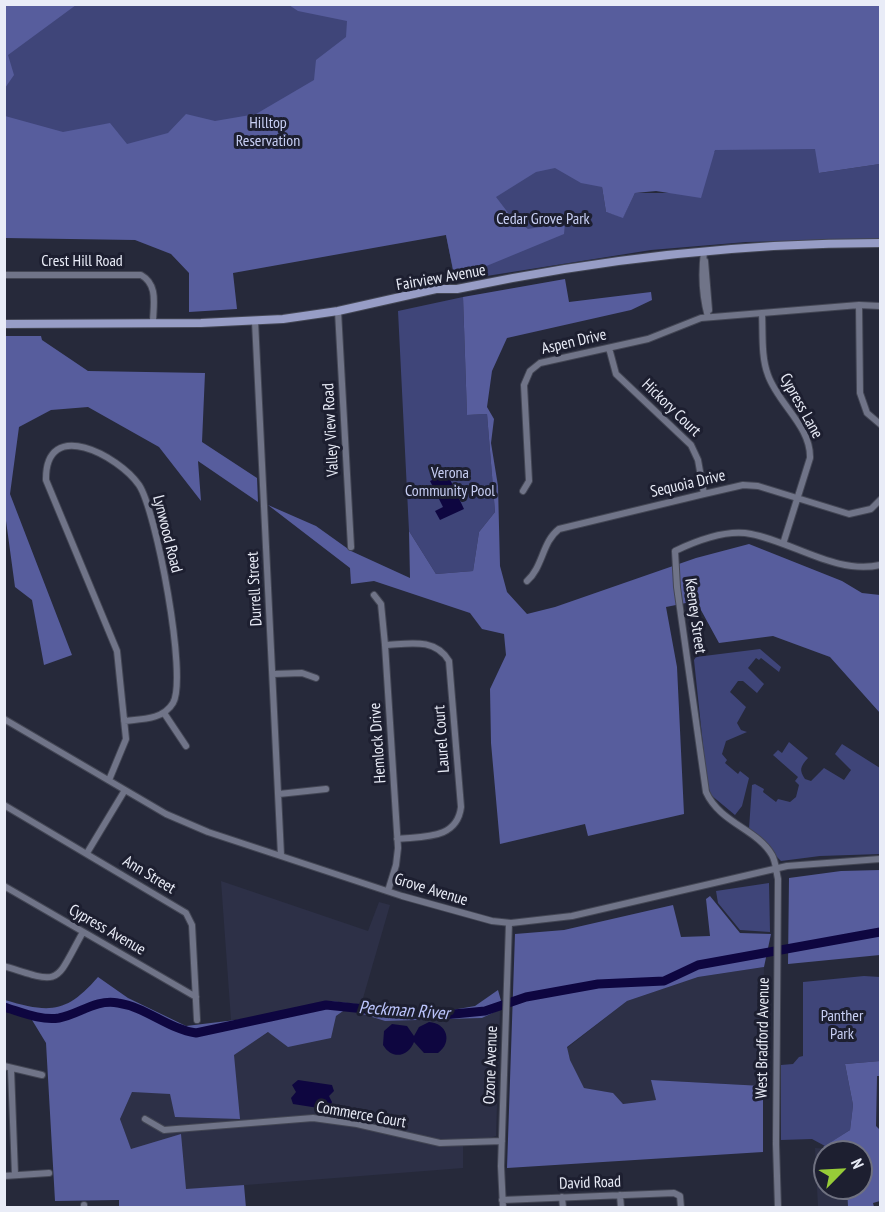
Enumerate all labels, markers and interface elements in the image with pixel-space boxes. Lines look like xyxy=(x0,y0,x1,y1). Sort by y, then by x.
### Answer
park label: Hilltop Reservation xyxy=(236,113,300,151)
park label: Cedar Grove Park xyxy=(496,209,590,229)
street label: Crest Hill Road xyxy=(41,251,123,271)
street label: Fairview Avenue xyxy=(395,261,487,295)
street label: Aspen Drive xyxy=(540,325,608,359)
street label: Cypress Lane xyxy=(775,370,827,442)
street label: Hickory Court xyxy=(638,375,704,441)
street label: Valley View Road xyxy=(319,383,343,477)
park label: Verona Community Pool xyxy=(405,463,495,501)
street label: Sequoia Drive xyxy=(649,466,727,502)
street label: Lynwood Road xyxy=(148,493,186,575)
street label: Durrell Street xyxy=(243,551,267,627)
street label: Keeney Street xyxy=(680,577,710,655)
street label: Hemlock Drive xyxy=(366,702,390,784)
street label: Laurel Court xyxy=(430,705,454,773)
street label: Ann Street xyxy=(119,852,179,898)
street label: Grove Avenue xyxy=(392,870,470,910)
street label: Cypress Avenue xyxy=(65,900,149,960)
street label: West Bradford Avenue xyxy=(752,977,774,1099)
water label: Peckman River xyxy=(358,997,450,1025)
park label: Panther Park xyxy=(821,1006,863,1044)
street label: Ozone Avenue xyxy=(480,1025,502,1105)
street label: Commerce Court xyxy=(315,1098,407,1132)
north arrow xyxy=(813,1140,873,1200)
text: N xyxy=(847,1155,869,1171)
street label: David Road xyxy=(559,1172,621,1194)

